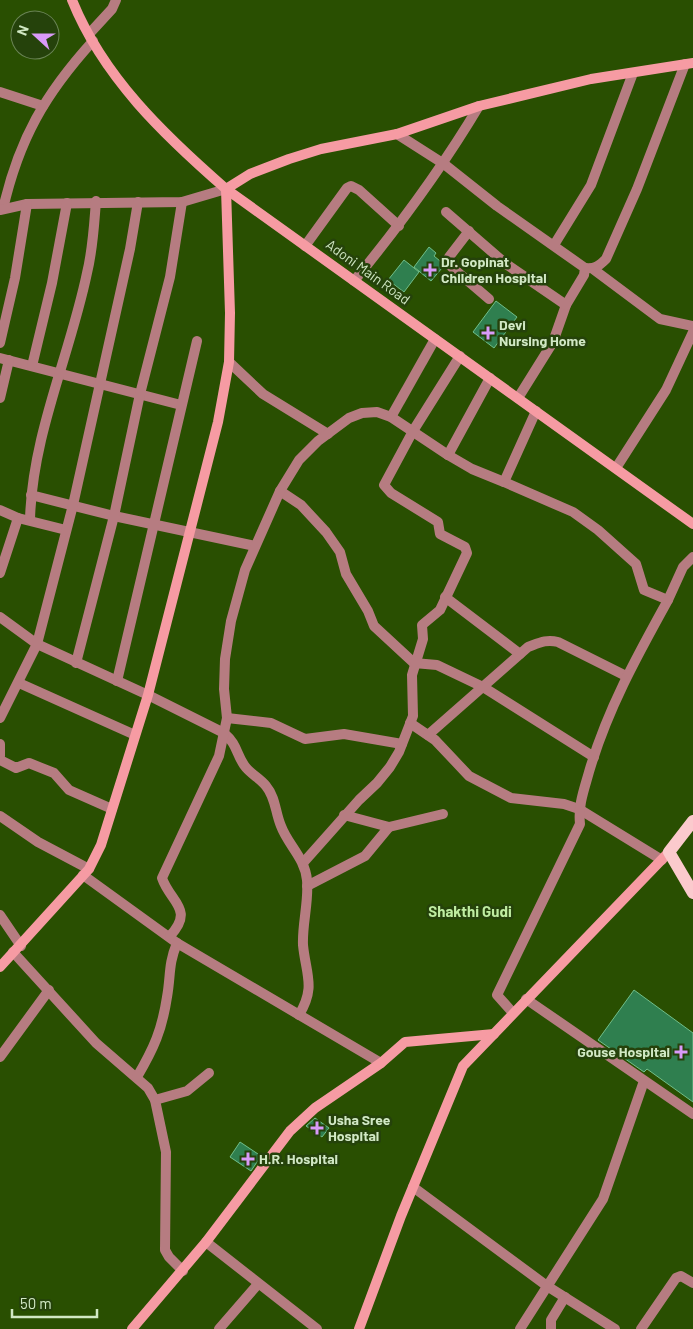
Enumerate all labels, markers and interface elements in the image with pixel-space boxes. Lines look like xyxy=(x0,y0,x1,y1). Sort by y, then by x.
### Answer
north arrow xyxy=(10,10,60,60)
text: N xyxy=(13,23,32,38)
street label: Adoni Main Road xyxy=(323,235,414,308)
place label: Dr. Gopinat Children Hospital xyxy=(441,253,547,286)
marker: Dr. Gopinat Children Hospital xyxy=(423,263,437,277)
place label: Devi Nursing Home xyxy=(499,316,586,349)
marker: Devi Nursing Home xyxy=(481,326,495,340)
district label: Shakthi Gudi xyxy=(428,902,512,920)
place label: Gouse Hospital xyxy=(577,1043,670,1060)
marker: Gouse Hospital xyxy=(674,1045,688,1059)
place label: Usha Sree Hospital xyxy=(328,1111,391,1144)
marker: Usha Sree Hospital xyxy=(310,1121,324,1135)
place label: H.R. Hospital xyxy=(259,1150,338,1167)
marker: H.R. Hospital xyxy=(241,1152,255,1166)
scale bar xyxy=(12,1286,98,1318)
text: 50 m xyxy=(20,1294,52,1312)

